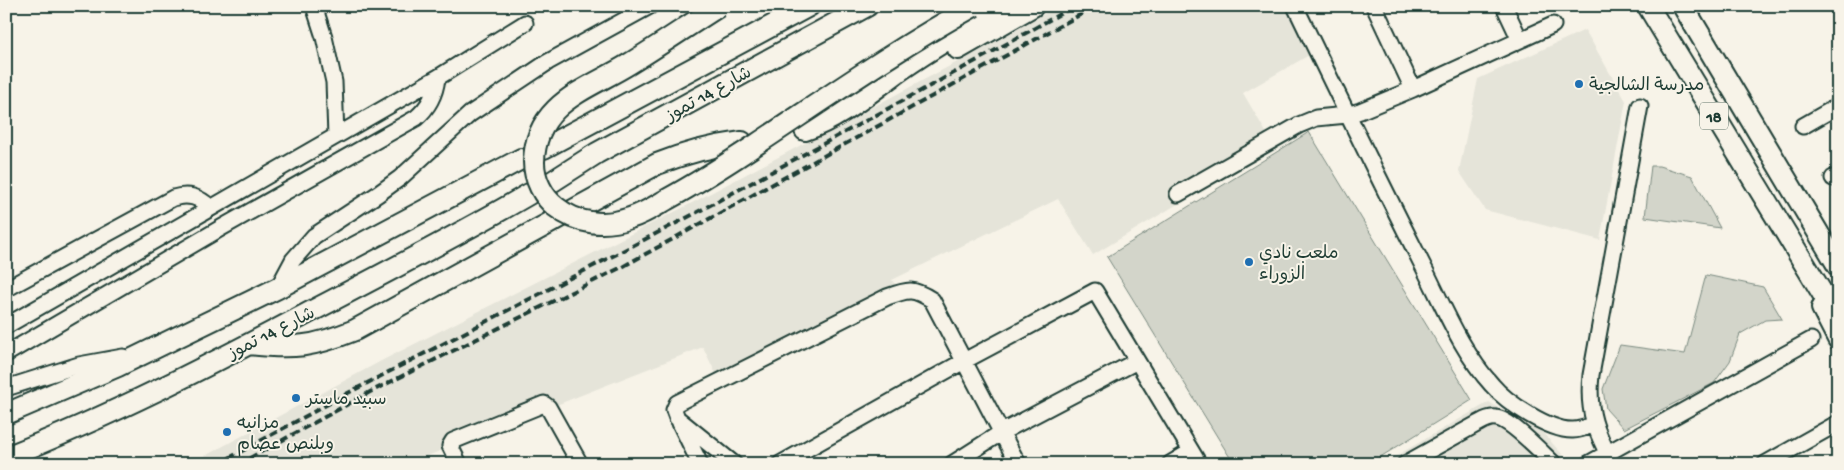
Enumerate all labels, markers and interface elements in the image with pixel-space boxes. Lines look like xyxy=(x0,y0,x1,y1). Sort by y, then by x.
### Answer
street label: شارع 14 تموز xyxy=(661,63,756,128)
place label: مدرسة الشالجية xyxy=(1589,76,1704,97)
marker: مدرسة الشالجية xyxy=(1573,78,1585,90)
road number: 18 xyxy=(1700,102,1728,130)
place label: ملعب نادي الزوراء xyxy=(1259,244,1339,286)
marker: ملعب نادي الزوراء xyxy=(1243,256,1255,268)
street label: شارع 14 تموز xyxy=(223,303,319,366)
place label: سبيد ماستر xyxy=(304,390,387,411)
marker: سبيد ماستر xyxy=(290,392,302,404)
place label: مزانيه وبلنص عصام xyxy=(237,414,334,457)
marker: مزانيه وبلنص عصام xyxy=(221,426,233,438)

